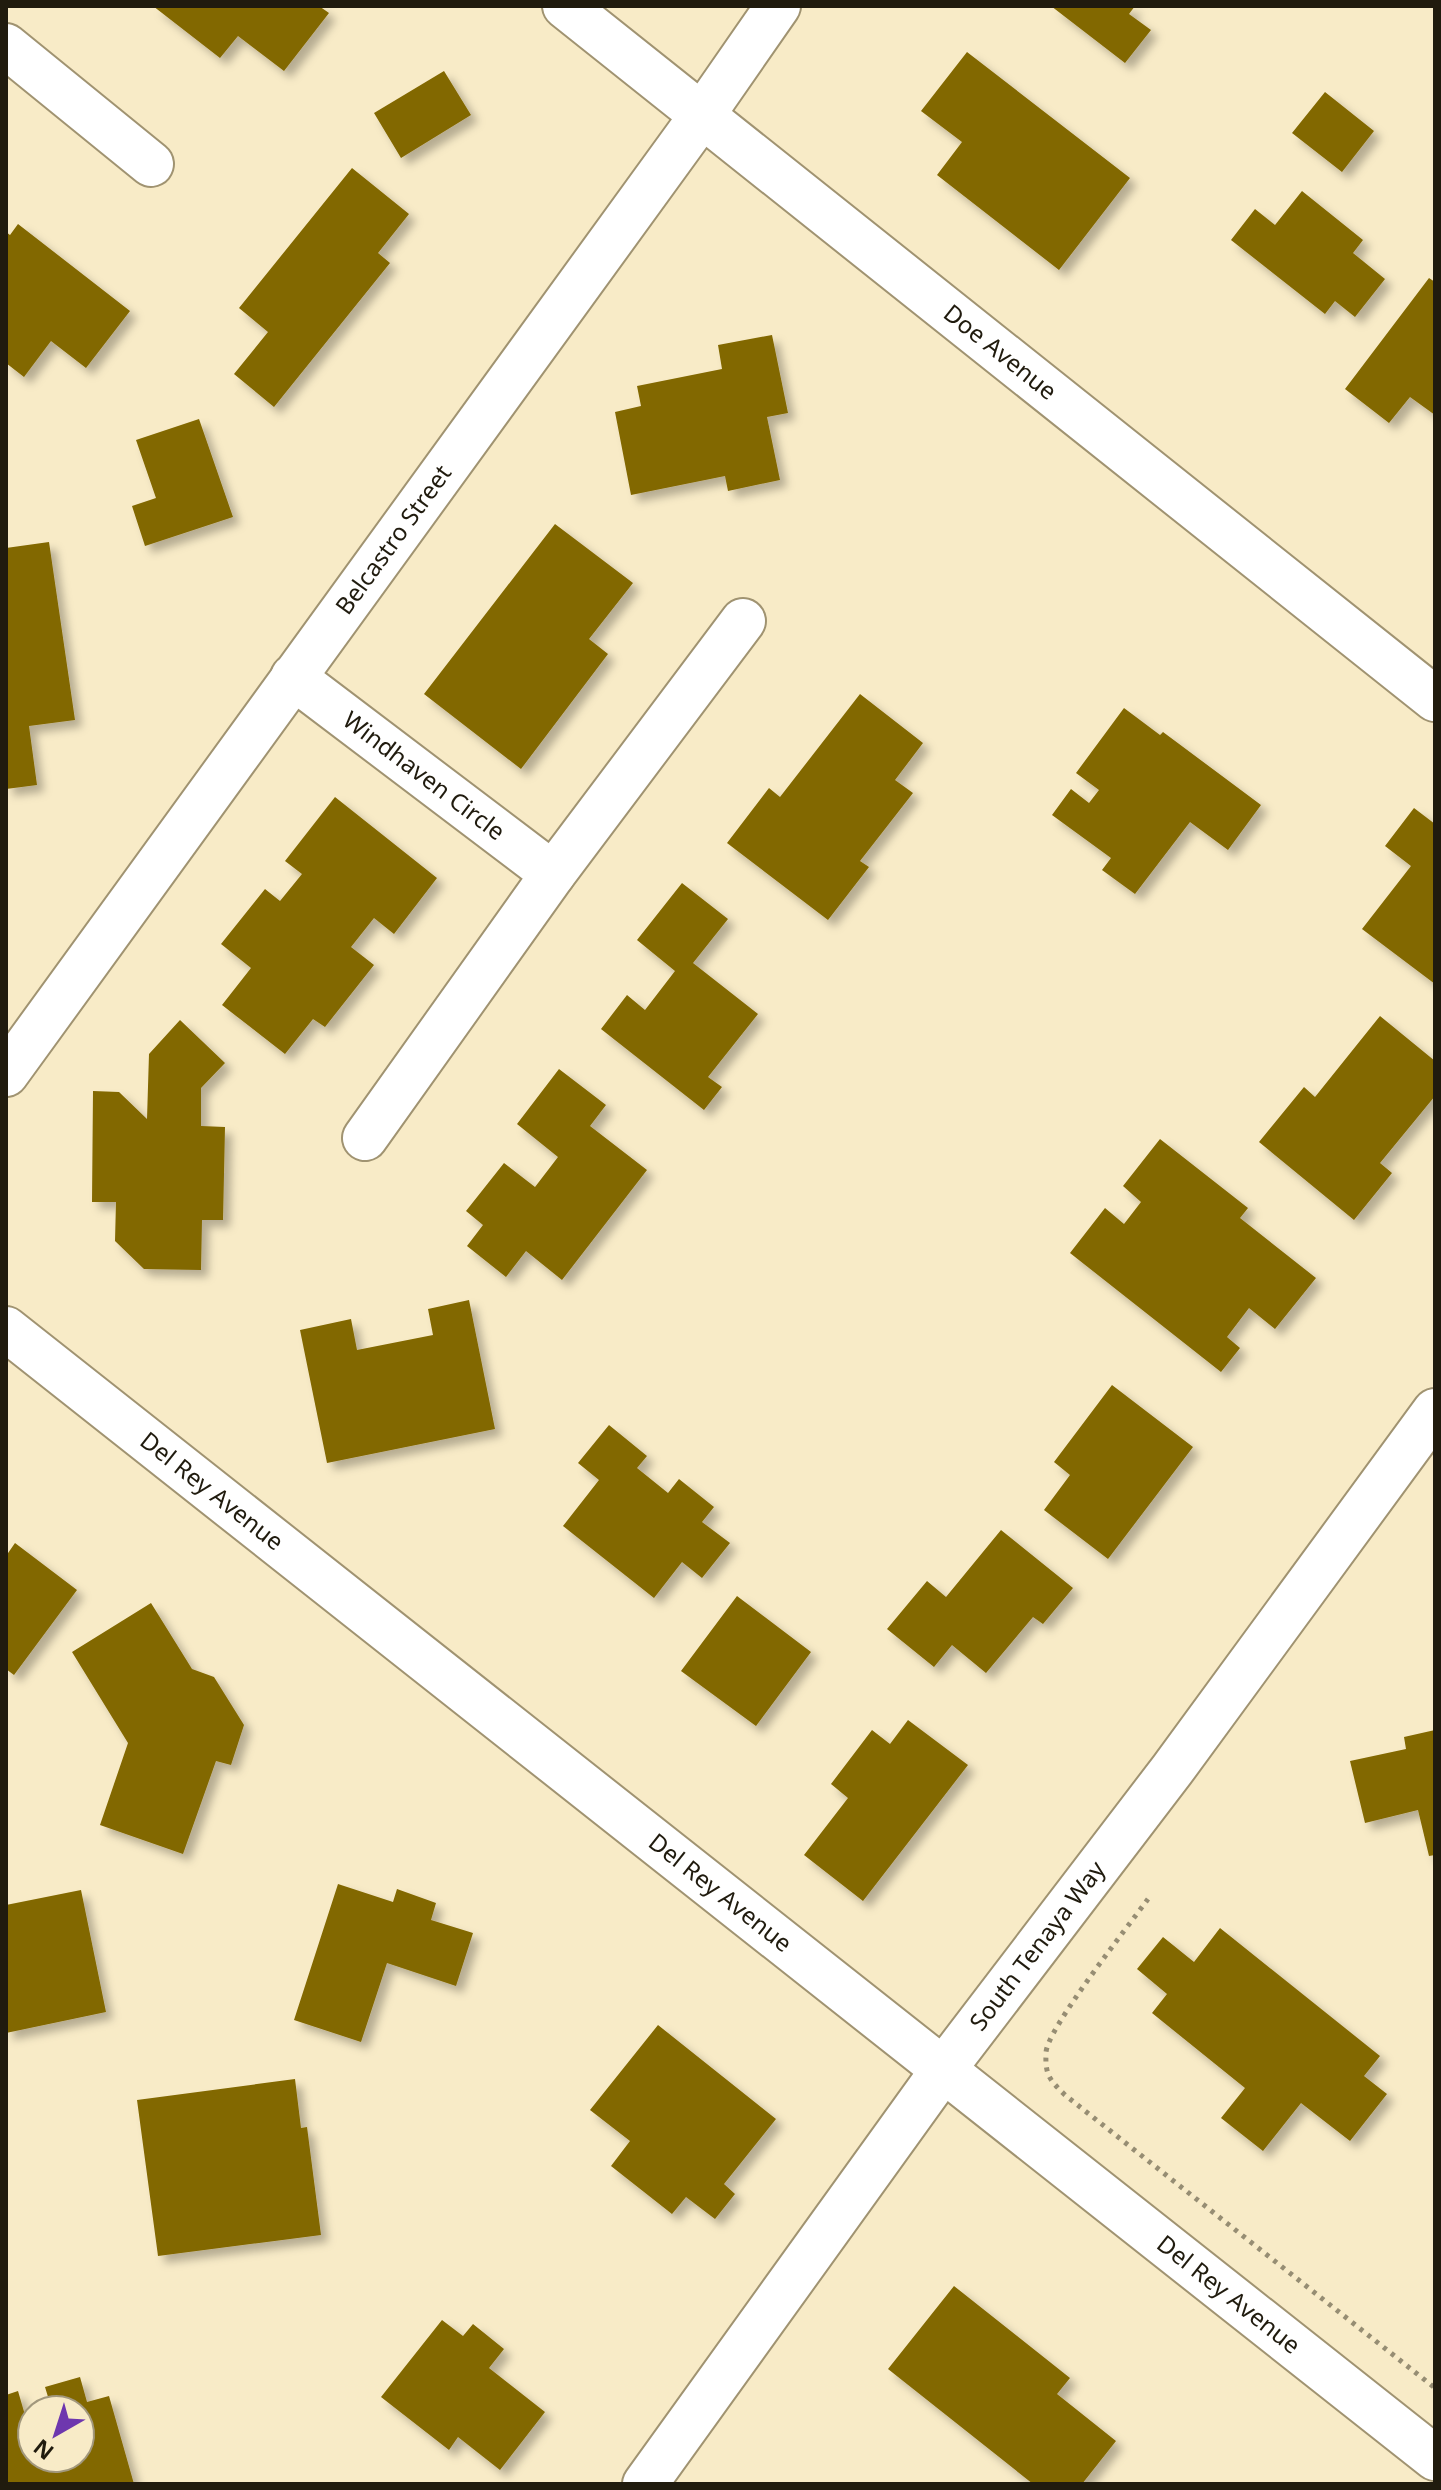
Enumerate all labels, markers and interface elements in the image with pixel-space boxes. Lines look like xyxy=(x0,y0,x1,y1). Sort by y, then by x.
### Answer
street label: Doe Avenue xyxy=(937,296,1064,407)
street label: Belcastro Street xyxy=(327,457,458,621)
street label: Windhaven Circle xyxy=(337,703,512,847)
street label: Del Rey Avenue xyxy=(134,1423,291,1557)
street label: Del Rey Avenue xyxy=(642,1825,800,1959)
street label: South Tenaya Way xyxy=(961,1853,1112,2037)
street label: Del Rey Avenue xyxy=(1151,2227,1308,2361)
north arrow xyxy=(16,2394,96,2474)
text: N xyxy=(26,2433,59,2468)

